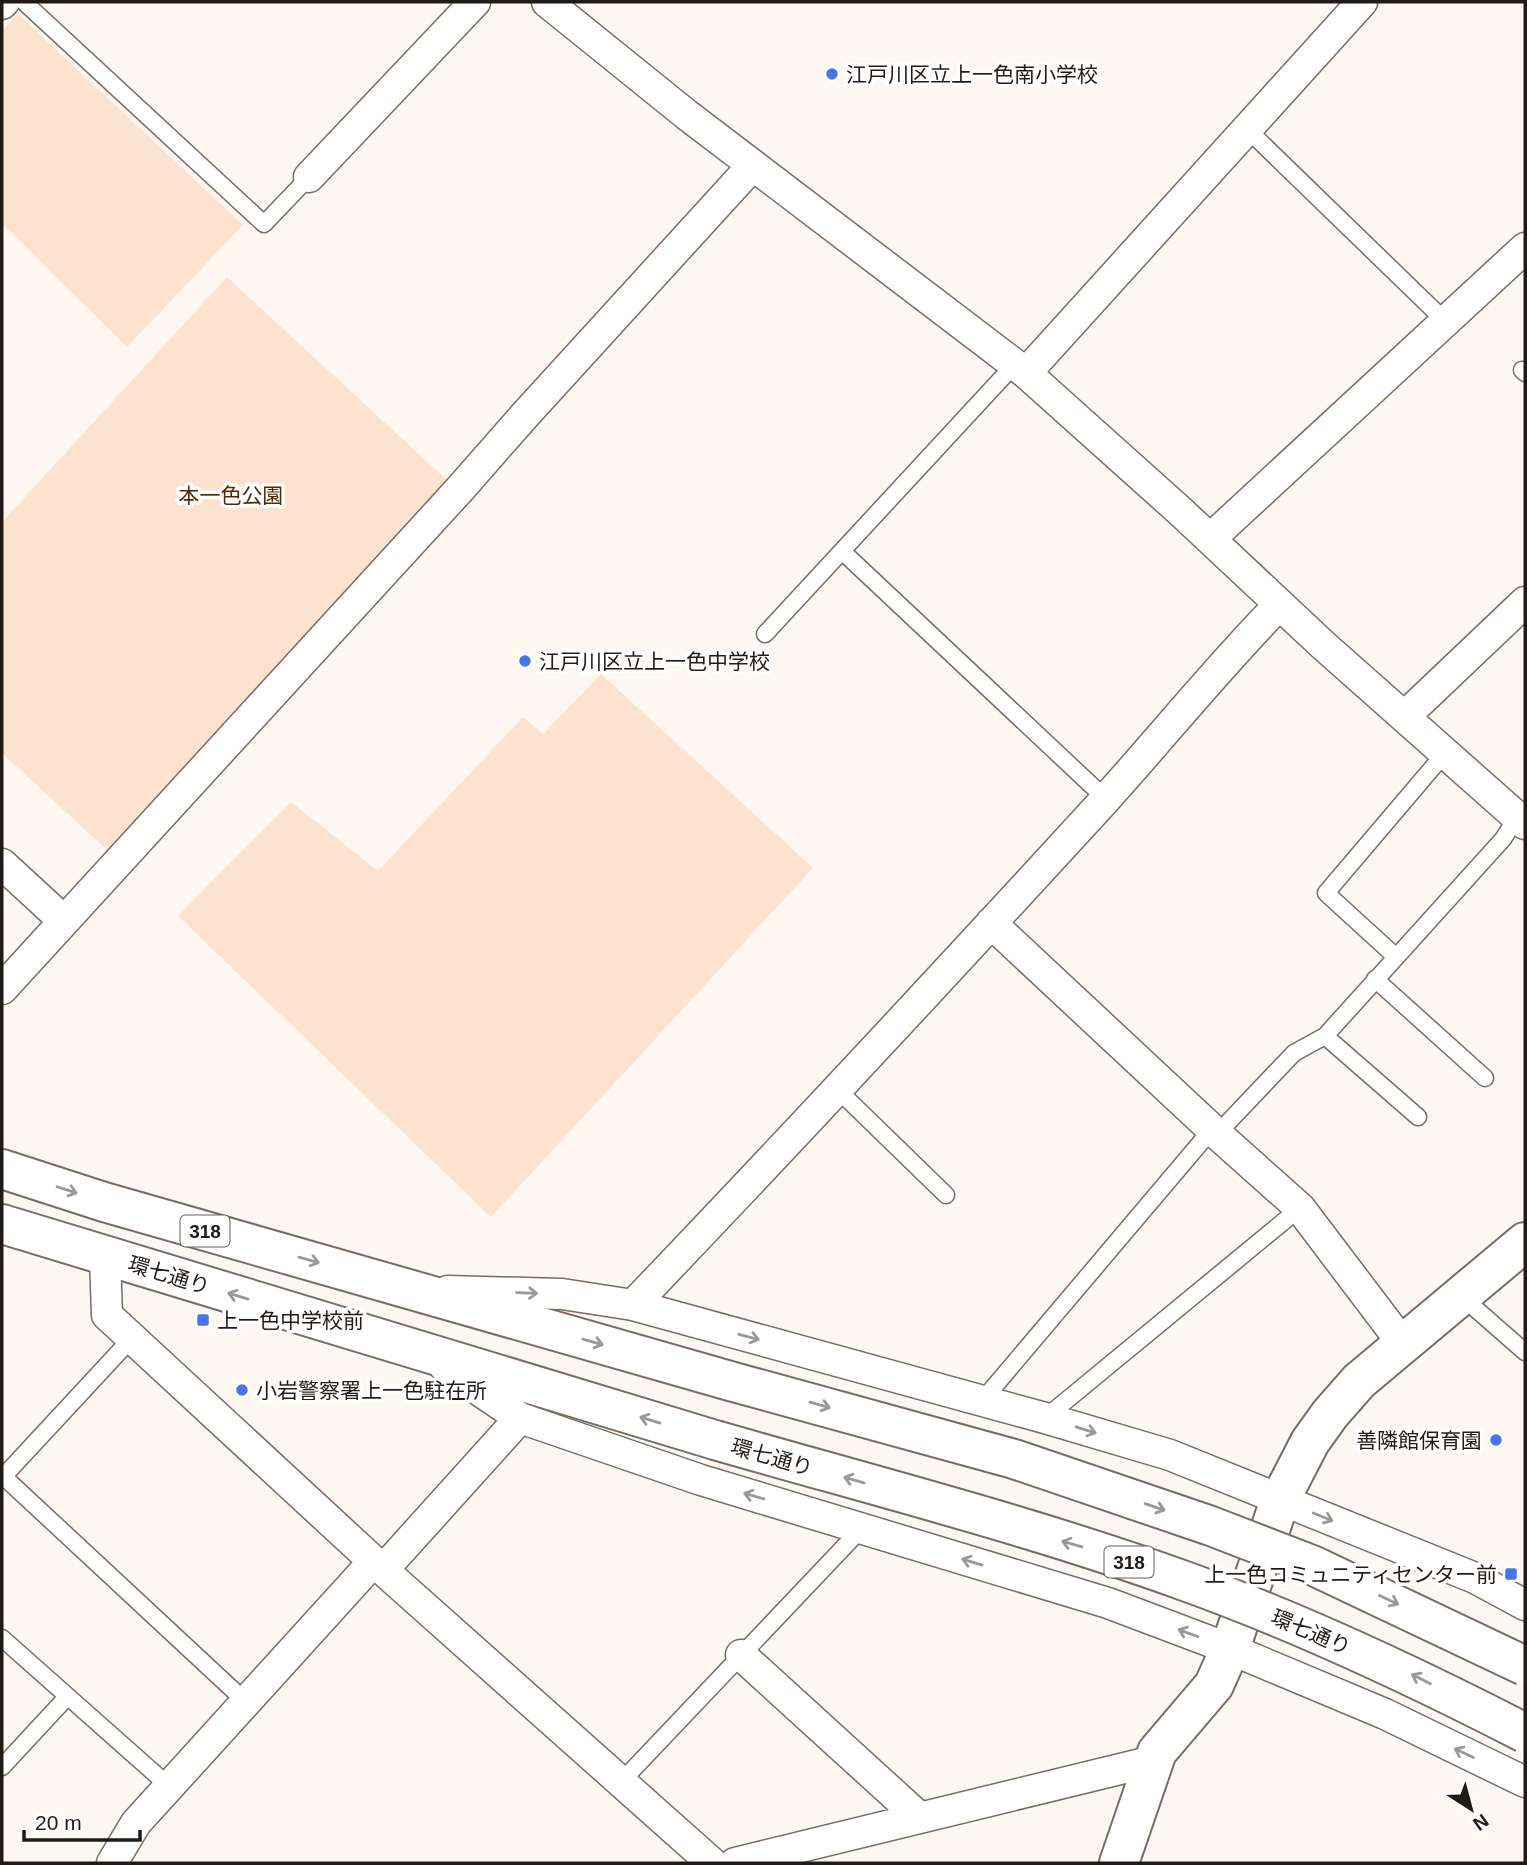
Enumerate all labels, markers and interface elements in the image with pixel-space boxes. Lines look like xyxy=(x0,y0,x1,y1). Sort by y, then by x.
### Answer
place label: 江戸川区立上一色南小学校 xyxy=(846,63,1098,86)
marker: 江戸川区立上一色南小学校 xyxy=(824,66,840,82)
park label: 本一色公園 xyxy=(179,484,284,507)
place label: 江戸川区立上一色中学校 xyxy=(539,650,770,673)
marker: 江戸川区立上一色中学校 xyxy=(517,653,533,669)
one-way arrow xyxy=(55,1184,77,1197)
road number: 318 xyxy=(180,1216,230,1246)
street label: 環七通り xyxy=(125,1252,213,1298)
one-way arrow xyxy=(297,1255,319,1268)
one-way arrow xyxy=(515,1286,538,1299)
one-way arrow xyxy=(228,1288,250,1301)
place label: 上一色中学校前 xyxy=(217,1309,364,1332)
marker: 上一色中学校前 xyxy=(195,1312,211,1328)
one-way arrow xyxy=(737,1331,760,1344)
one-way arrow xyxy=(582,1336,604,1349)
place label: 小岩警察署上一色駐在所 xyxy=(256,1379,487,1402)
marker: 小岩警察署上一色駐在所 xyxy=(234,1382,250,1398)
one-way arrow xyxy=(809,1400,831,1413)
one-way arrow xyxy=(639,1413,661,1426)
one-way arrow xyxy=(1075,1425,1097,1438)
place label: 善隣館保育園 xyxy=(1356,1429,1482,1452)
marker: 善隣館保育園 xyxy=(1488,1432,1504,1448)
street label: 環七通り xyxy=(728,1434,816,1480)
one-way arrow xyxy=(843,1473,865,1486)
one-way arrow xyxy=(743,1488,765,1501)
one-way arrow xyxy=(1143,1502,1165,1514)
one-way arrow xyxy=(1311,1512,1333,1525)
one-way arrow xyxy=(1062,1536,1084,1549)
road number: 318 xyxy=(1104,1546,1154,1578)
one-way arrow xyxy=(961,1555,983,1567)
place label: 上一色コミュニティセンター前 xyxy=(1204,1563,1497,1586)
marker: 上一色コミュニティセンター前 xyxy=(1503,1566,1519,1582)
one-way arrow xyxy=(1377,1594,1399,1607)
street label: 環七通り xyxy=(1268,1605,1354,1659)
one-way arrow xyxy=(1177,1625,1199,1638)
one-way arrow xyxy=(1411,1672,1432,1686)
one-way arrow xyxy=(1454,1745,1475,1759)
north arrow xyxy=(1436,1774,1506,1844)
scale bar xyxy=(24,1798,140,1842)
text: N xyxy=(1469,1810,1492,1835)
text: 20 m xyxy=(35,1811,82,1834)

